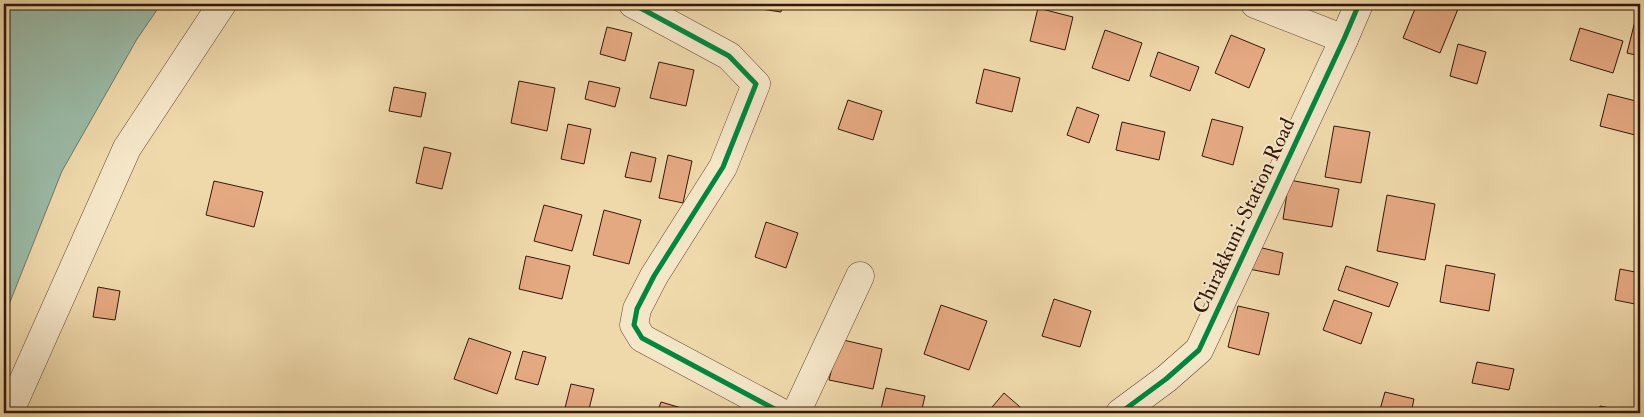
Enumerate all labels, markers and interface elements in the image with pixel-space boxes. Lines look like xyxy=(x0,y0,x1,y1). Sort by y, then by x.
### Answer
street label: Chirakkuni-Station Road xyxy=(1187,113,1302,318)

